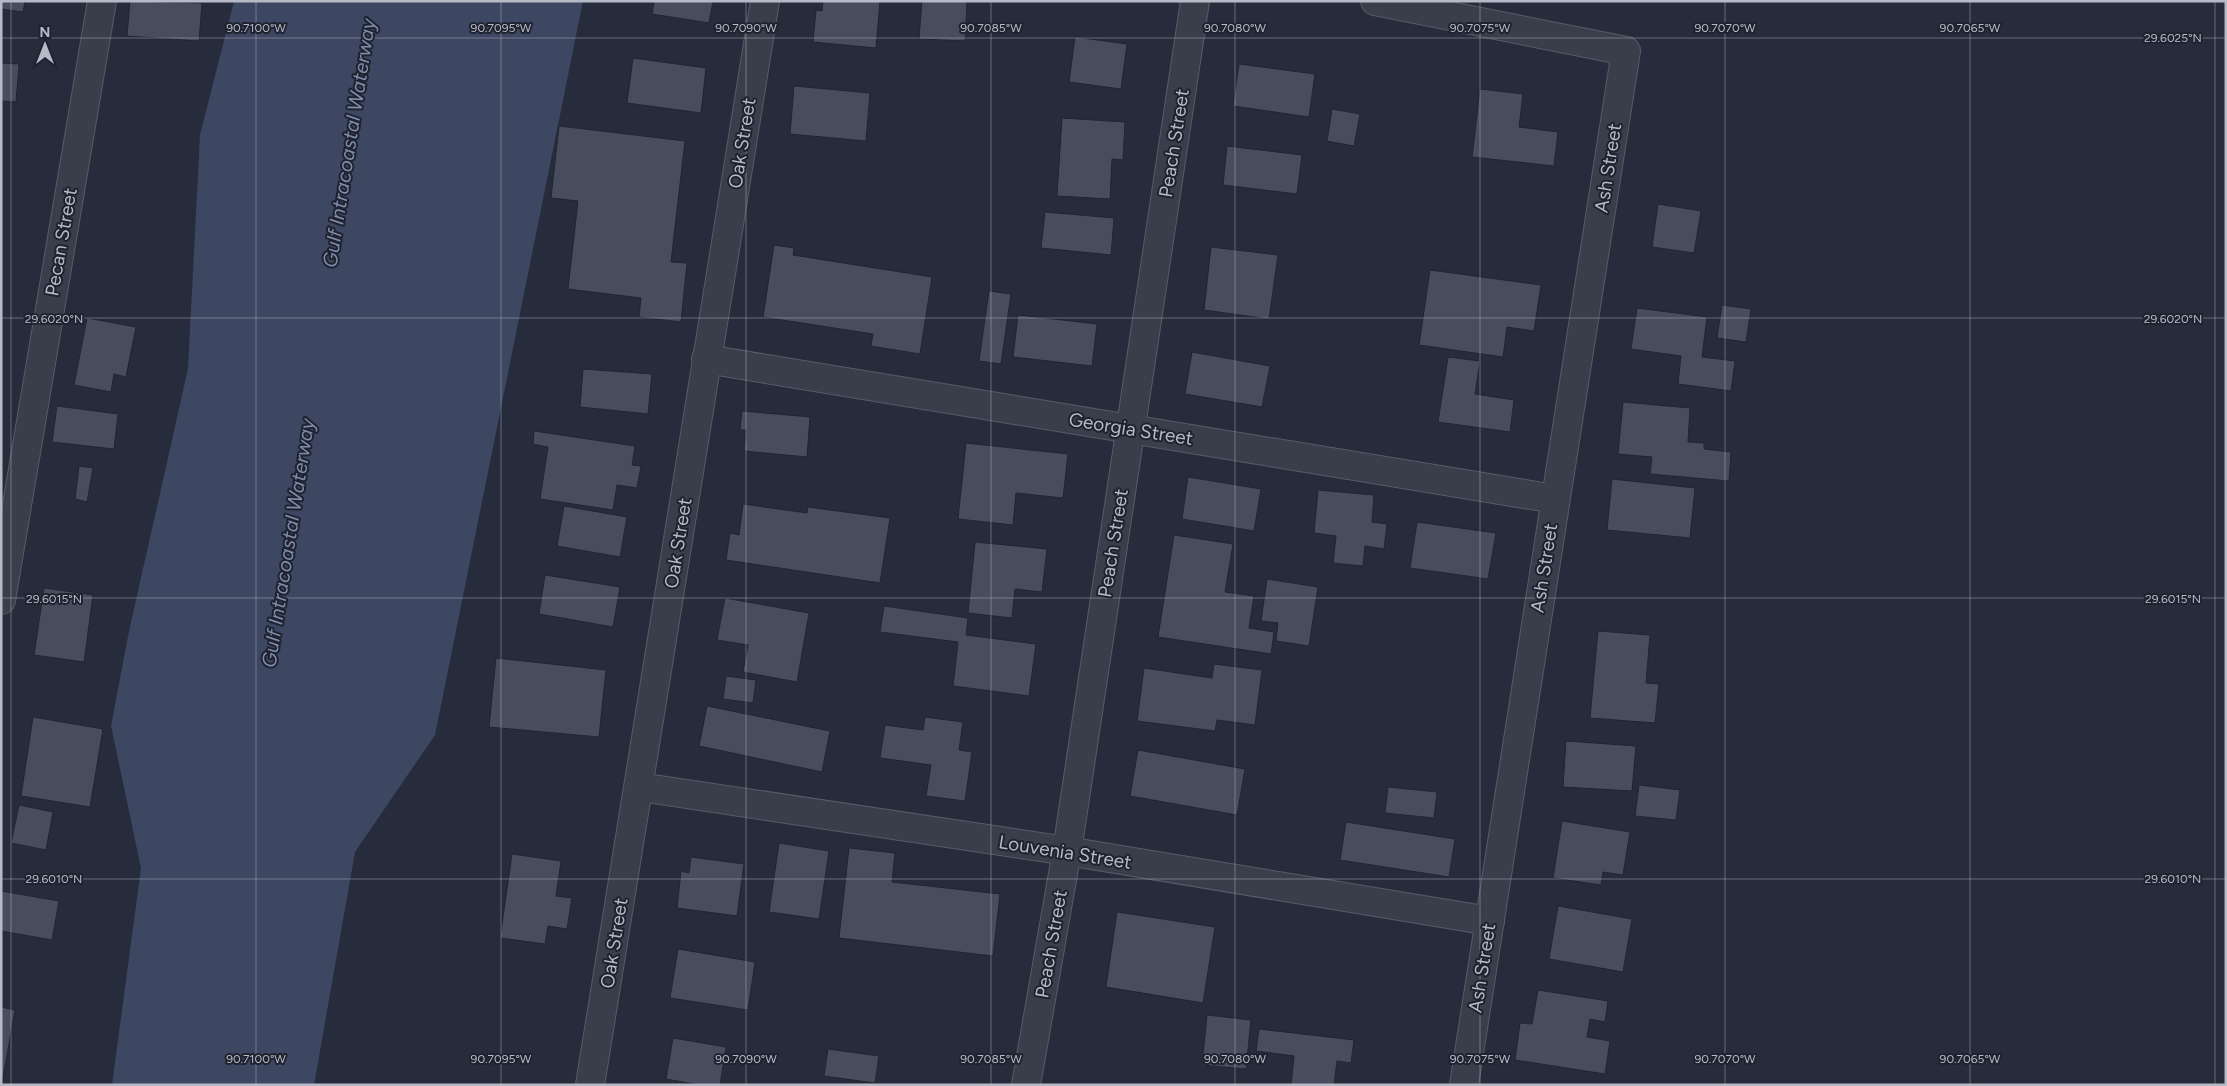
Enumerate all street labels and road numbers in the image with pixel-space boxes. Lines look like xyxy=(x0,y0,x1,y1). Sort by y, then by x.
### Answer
street label: Peach Street xyxy=(1154,87,1194,199)
street label: Oak Street xyxy=(723,96,761,190)
street label: Ash Street xyxy=(1590,122,1626,214)
street label: Pecan Street xyxy=(40,186,82,298)
street label: Georgia Street xyxy=(1067,408,1195,450)
street label: Peach Street xyxy=(1093,487,1133,599)
street label: Oak Street xyxy=(659,496,697,590)
street label: Ash Street xyxy=(1526,522,1562,614)
street label: Louvenia Street xyxy=(997,830,1133,874)
street label: Peach Street xyxy=(1030,888,1072,1000)
street label: Oak Street xyxy=(595,896,633,990)
street label: Ash Street xyxy=(1464,922,1500,1014)

